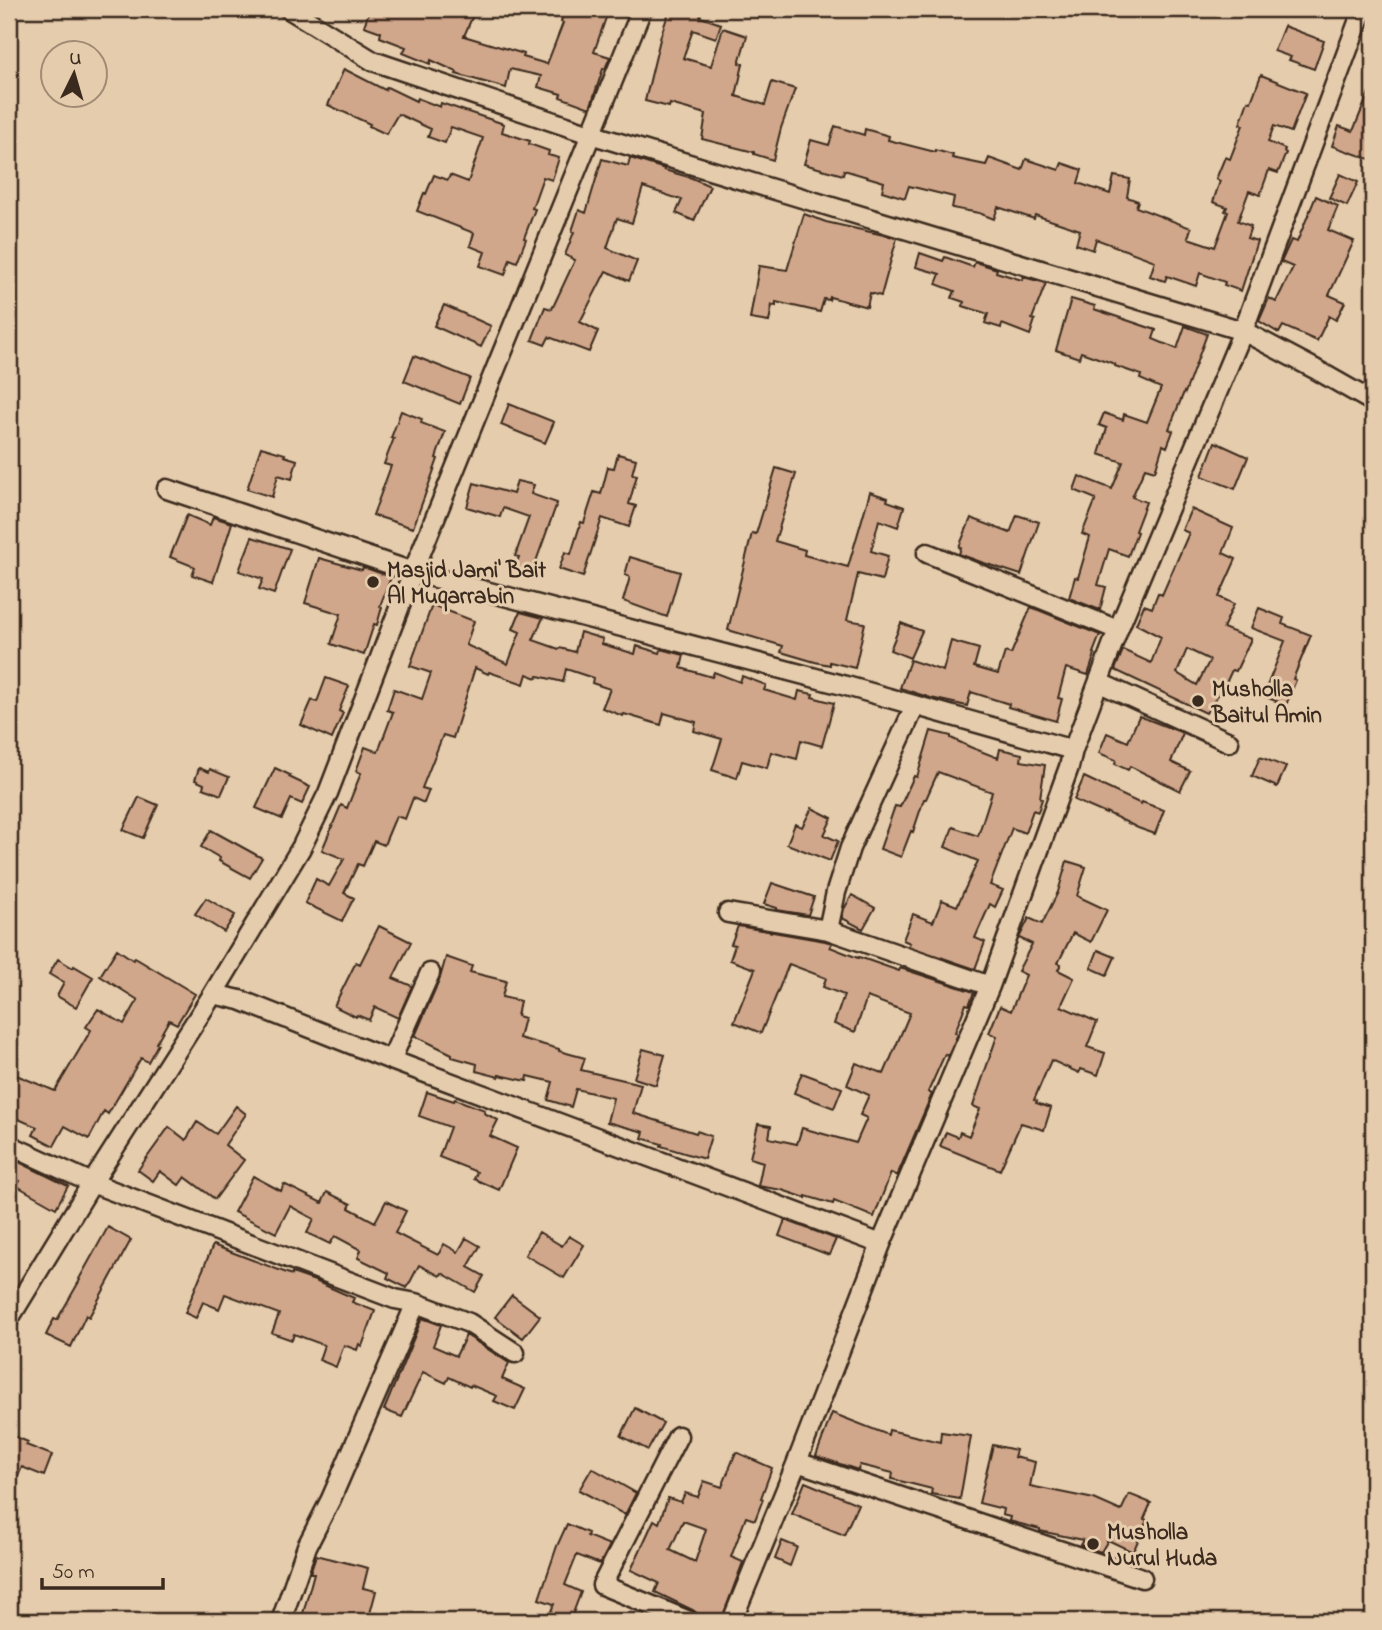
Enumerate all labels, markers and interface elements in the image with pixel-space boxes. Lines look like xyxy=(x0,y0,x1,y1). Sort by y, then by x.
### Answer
north arrow xyxy=(38,38,108,108)
text: U xyxy=(68,46,82,74)
place label: Masjid Jami' Bait Al Muqarrabin xyxy=(387,555,546,614)
marker: Masjid Jami' Bait Al Muqarrabin xyxy=(365,574,381,590)
place label: Musholla Baitul Amin xyxy=(1211,674,1322,733)
marker: Musholla Baitul Amin xyxy=(1190,693,1206,709)
place label: Musholla Nurul Huda xyxy=(1107,1517,1217,1576)
marker: Musholla Nurul Huda xyxy=(1085,1536,1101,1552)
scale bar xyxy=(42,1546,163,1590)
text: 50 m xyxy=(52,1558,95,1588)

